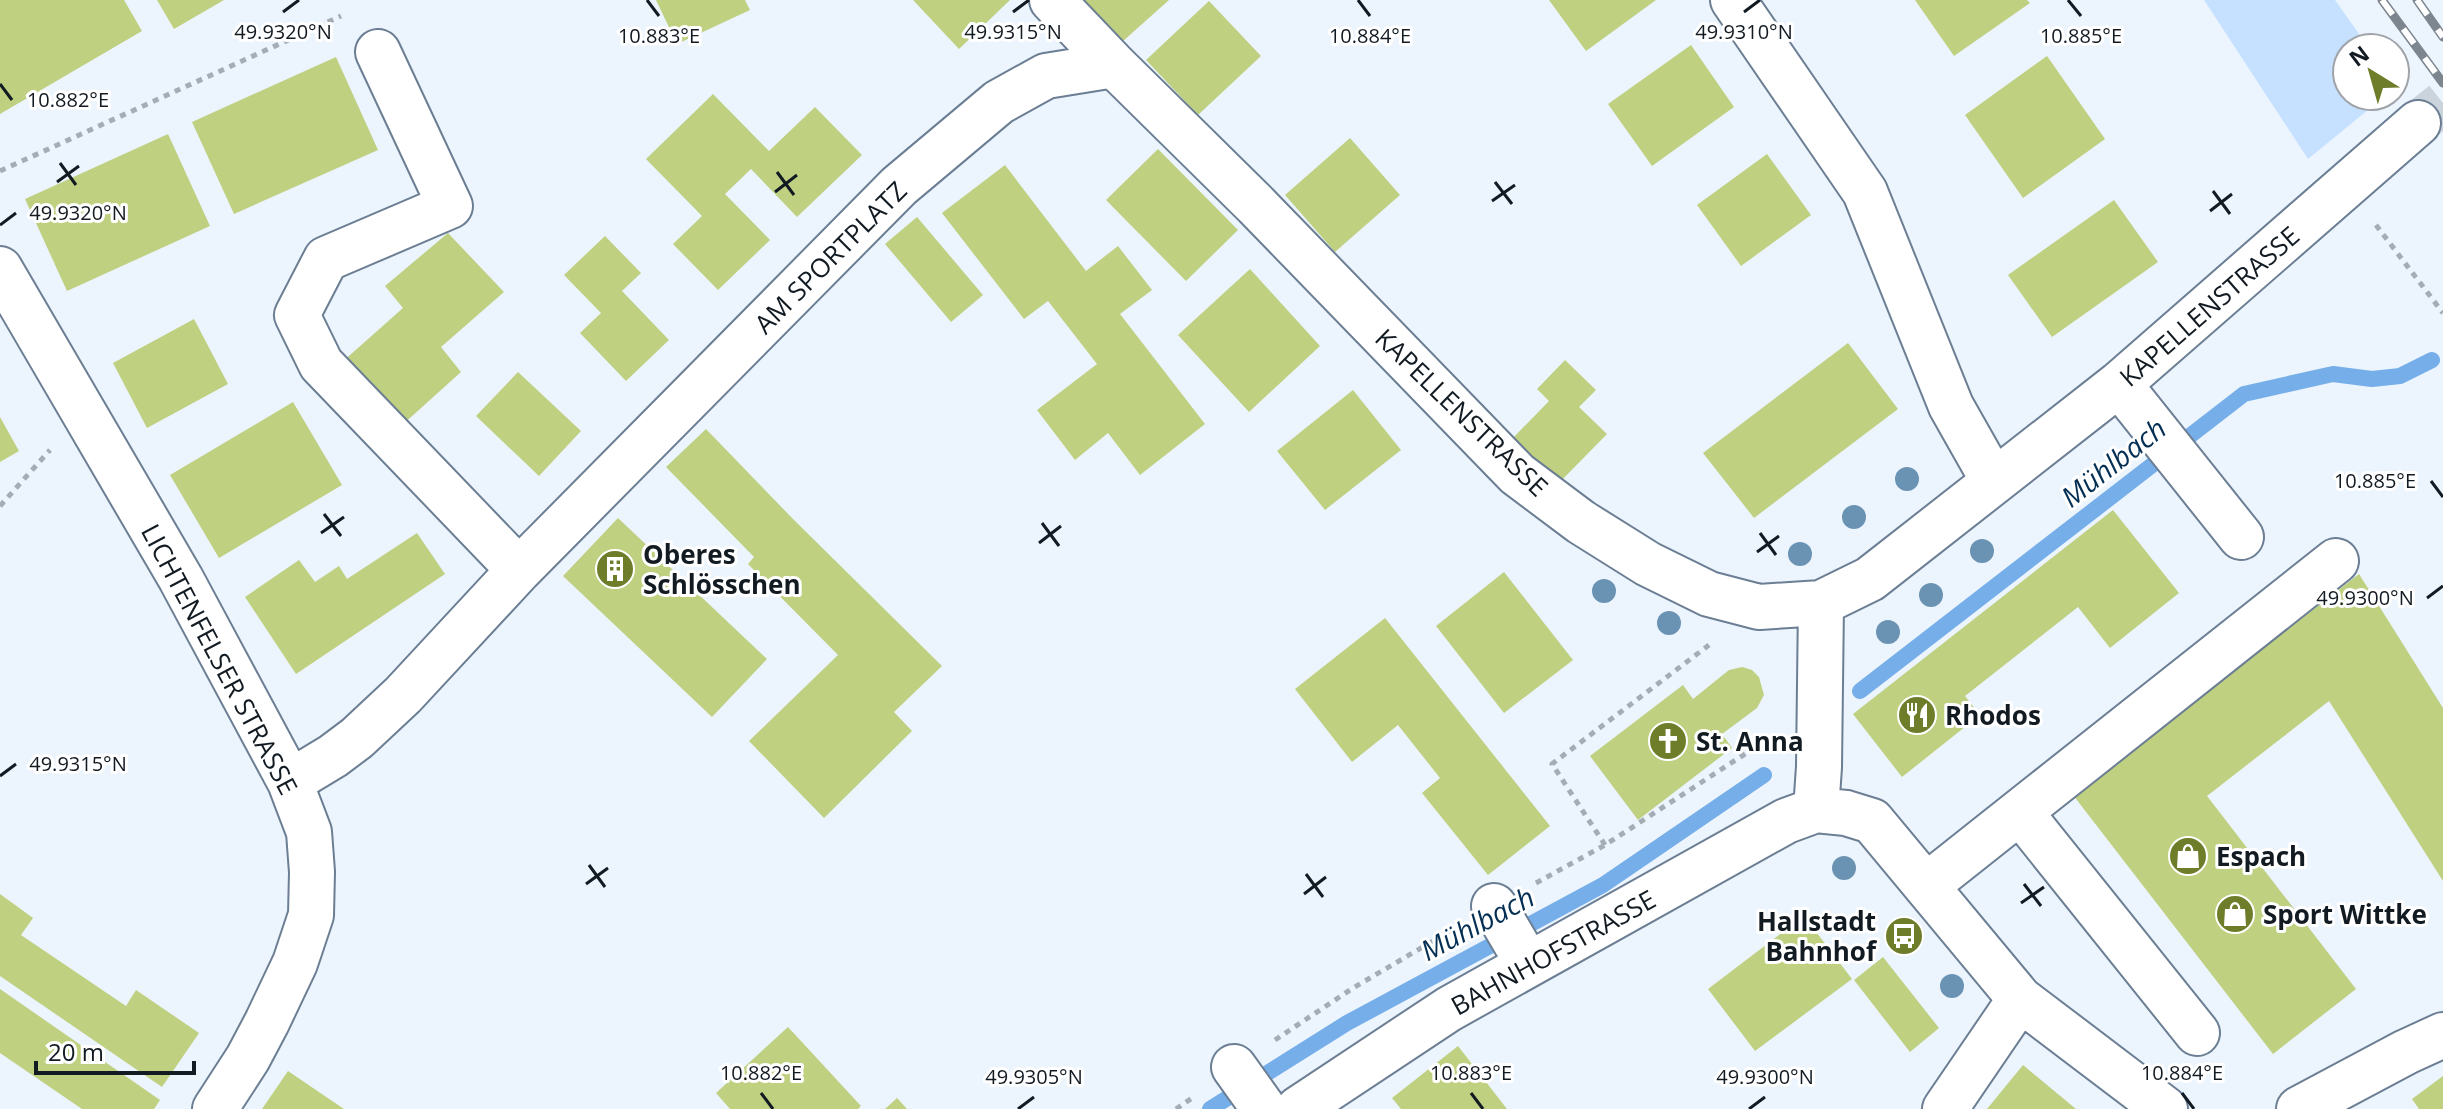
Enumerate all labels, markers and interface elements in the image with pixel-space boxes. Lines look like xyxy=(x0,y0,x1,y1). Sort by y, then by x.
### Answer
text: 49.9320°N xyxy=(234,18,332,45)
text: 49.9315°N xyxy=(964,18,1062,45)
text: 49.9310°N xyxy=(1695,18,1793,45)
text: 10.883°E xyxy=(618,22,700,49)
text: 10.884°E xyxy=(1329,22,1411,49)
text: 10.885°E xyxy=(2040,22,2122,49)
north arrow xyxy=(2331,32,2411,112)
text: N xyxy=(2342,38,2375,73)
text: 10.882°E xyxy=(27,86,109,113)
street label: AM SPORTPLATZ xyxy=(746,173,914,341)
text: 49.9320°N xyxy=(29,199,127,226)
street label: KAPELLENSTRASSE xyxy=(2111,218,2307,394)
street label: KAPELLENSTRASSE xyxy=(1368,320,1556,504)
water label: Mühlbach xyxy=(2053,409,2173,515)
text: 10.885°E xyxy=(2334,467,2416,494)
street label: LICHTENFELSER STRASSE xyxy=(133,517,307,801)
place label: Oberes Schlösschen xyxy=(643,536,801,602)
building icon: Oberes Schlösschen xyxy=(594,548,636,590)
text: 49.9300°N xyxy=(2316,584,2414,611)
restaurant icon: Rhodos xyxy=(1896,694,1938,736)
place label: Rhodos xyxy=(1945,697,2041,733)
church icon: St. Anna xyxy=(1647,720,1689,762)
place label: St. Anna xyxy=(1696,723,1804,759)
text: 49.9315°N xyxy=(29,750,127,777)
shop icon: Espach xyxy=(2167,835,2209,877)
place label: Espach xyxy=(2216,838,2306,874)
water label: Mühlbach xyxy=(1414,877,1540,969)
street label: BAHNHOFSTRASSE xyxy=(1444,881,1662,1023)
shop icon: Sport Wittke xyxy=(2214,893,2256,935)
place label: Sport Wittke xyxy=(2263,896,2427,932)
place label: Hallstadt Bahnhof xyxy=(1757,903,1878,969)
bus stop icon: Hallstadt Bahnhof xyxy=(1883,915,1925,957)
scale bar xyxy=(36,1025,194,1075)
text: 20 m xyxy=(48,1035,104,1068)
text: 10.882°E xyxy=(720,1059,802,1086)
text: 10.883°E xyxy=(1430,1059,1512,1086)
text: 10.884°E xyxy=(2141,1059,2223,1086)
text: 49.9305°N xyxy=(985,1063,1083,1090)
text: 49.9300°N xyxy=(1716,1063,1814,1090)

